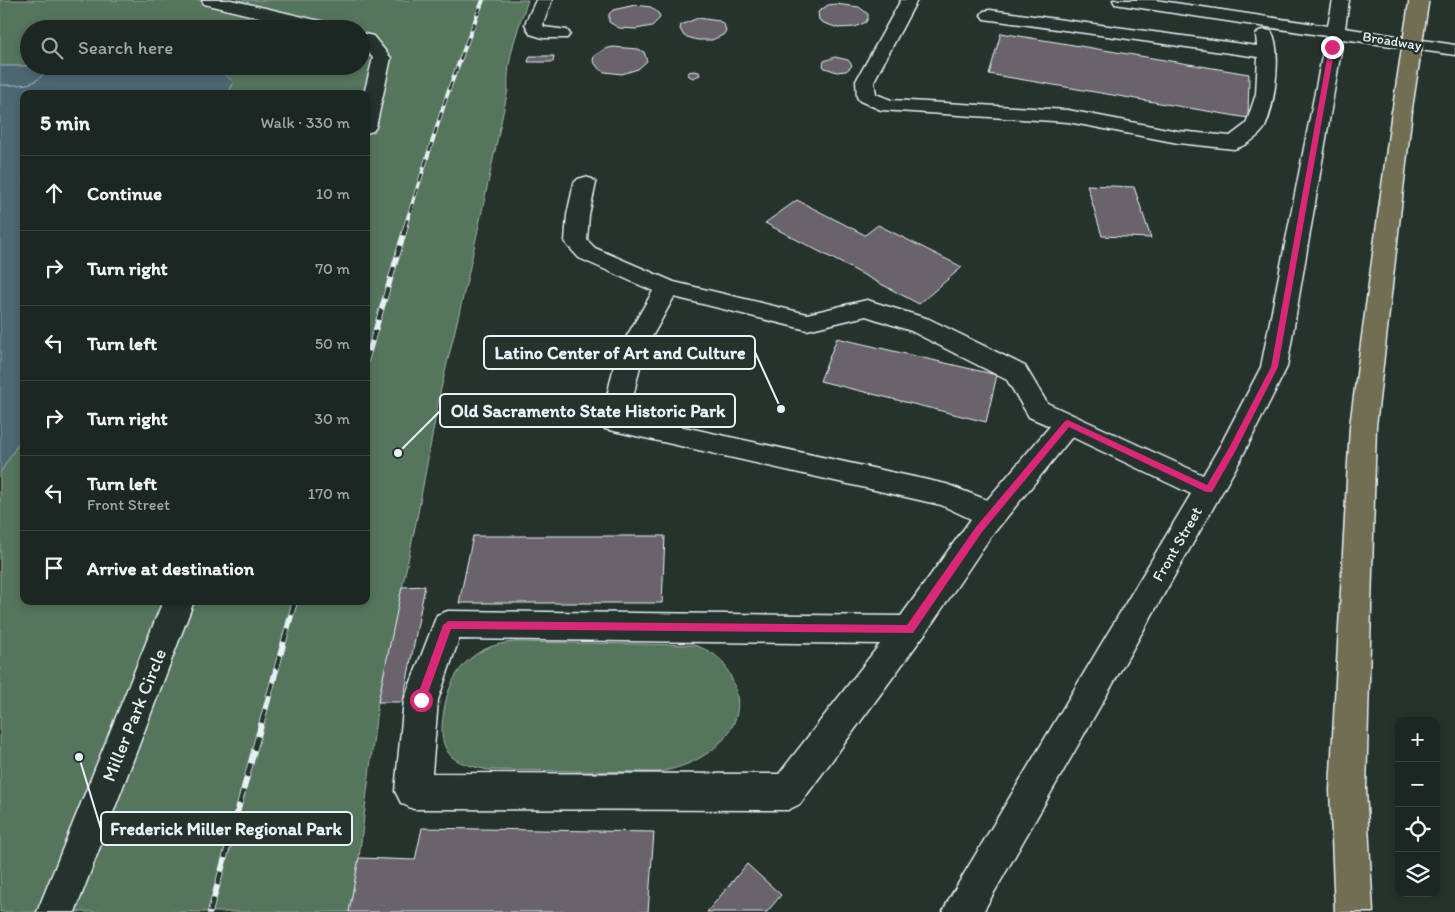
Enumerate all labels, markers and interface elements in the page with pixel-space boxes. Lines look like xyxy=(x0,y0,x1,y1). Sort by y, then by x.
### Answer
search box xyxy=(20,20,370,75)
street label: Broadway xyxy=(1361,28,1423,54)
icon: search xyxy=(38,34,66,62)
text: Search here xyxy=(78,36,173,59)
route end xyxy=(1321,36,1344,59)
text: 5 min xyxy=(40,110,90,135)
text: Walk · 330 m xyxy=(260,113,350,132)
icon: ahead xyxy=(40,179,68,207)
text: Continue xyxy=(87,182,162,205)
text: 10 m xyxy=(316,184,350,203)
icon: right xyxy=(40,254,68,282)
text: Turn right xyxy=(87,257,168,280)
text: 70 m xyxy=(315,259,350,278)
icon: left xyxy=(40,329,68,357)
text: Turn left xyxy=(87,332,157,355)
text: 50 m xyxy=(315,334,350,353)
callout: Latino Center of Art and Culture xyxy=(484,336,755,369)
text: Latino Center of Art and Culture xyxy=(494,342,746,364)
callout: Old Sacramento State Historic Park xyxy=(440,394,735,427)
text: Old Sacramento State Historic Park xyxy=(451,400,726,422)
icon: right xyxy=(40,404,68,432)
text: Turn right xyxy=(87,407,168,430)
text: 30 m xyxy=(314,409,350,428)
text: Turn left xyxy=(87,472,157,495)
icon: left xyxy=(40,479,68,507)
text: 170 m xyxy=(308,484,350,503)
text: Front Street xyxy=(87,495,170,514)
street label: Front Street xyxy=(1148,503,1206,585)
icon: arrive xyxy=(40,554,68,582)
text: Arrive at destination xyxy=(87,557,254,580)
street label: Miller Park Circle xyxy=(97,645,171,785)
route start xyxy=(410,689,433,712)
map controls xyxy=(1395,717,1440,897)
button: + xyxy=(1395,717,1440,762)
button: − xyxy=(1395,762,1440,807)
button: locate xyxy=(1395,807,1440,852)
callout: Frederick Miller Regional Park xyxy=(101,812,352,845)
text: Frederick Miller Regional Park xyxy=(110,818,342,840)
button: layers xyxy=(1395,852,1440,897)

